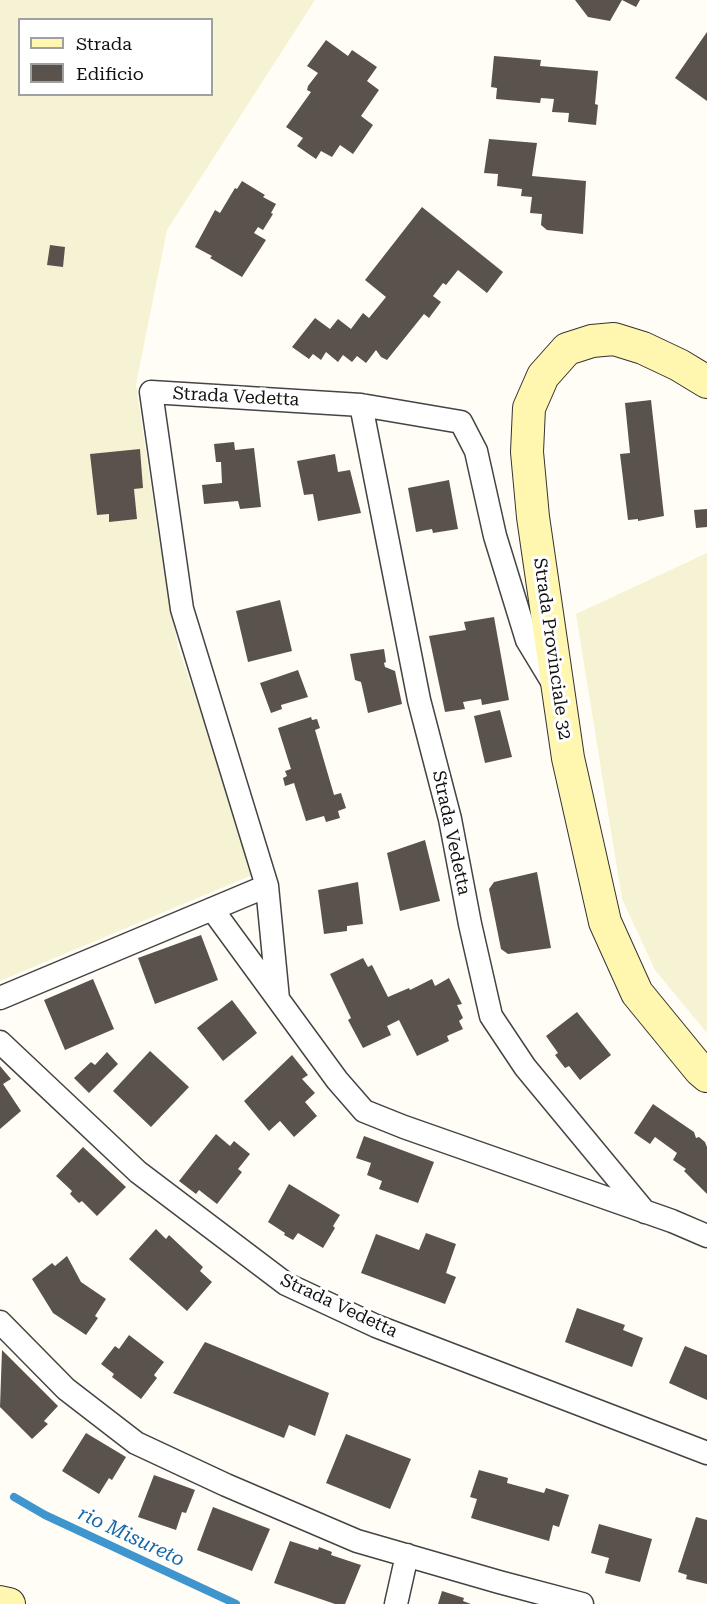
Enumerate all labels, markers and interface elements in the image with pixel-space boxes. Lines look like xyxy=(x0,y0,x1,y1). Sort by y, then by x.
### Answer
legend xyxy=(18,18,213,96)
text: Strada xyxy=(76,33,132,54)
text: Edificio xyxy=(76,63,144,84)
street label: Strada Vedetta xyxy=(172,383,300,411)
street label: Strada Provinciale 32 xyxy=(529,557,575,741)
street label: Strada Vedetta xyxy=(427,769,475,897)
street label: Strada Vedetta xyxy=(277,1269,401,1343)
water label: rio Misureto xyxy=(74,1502,188,1572)

